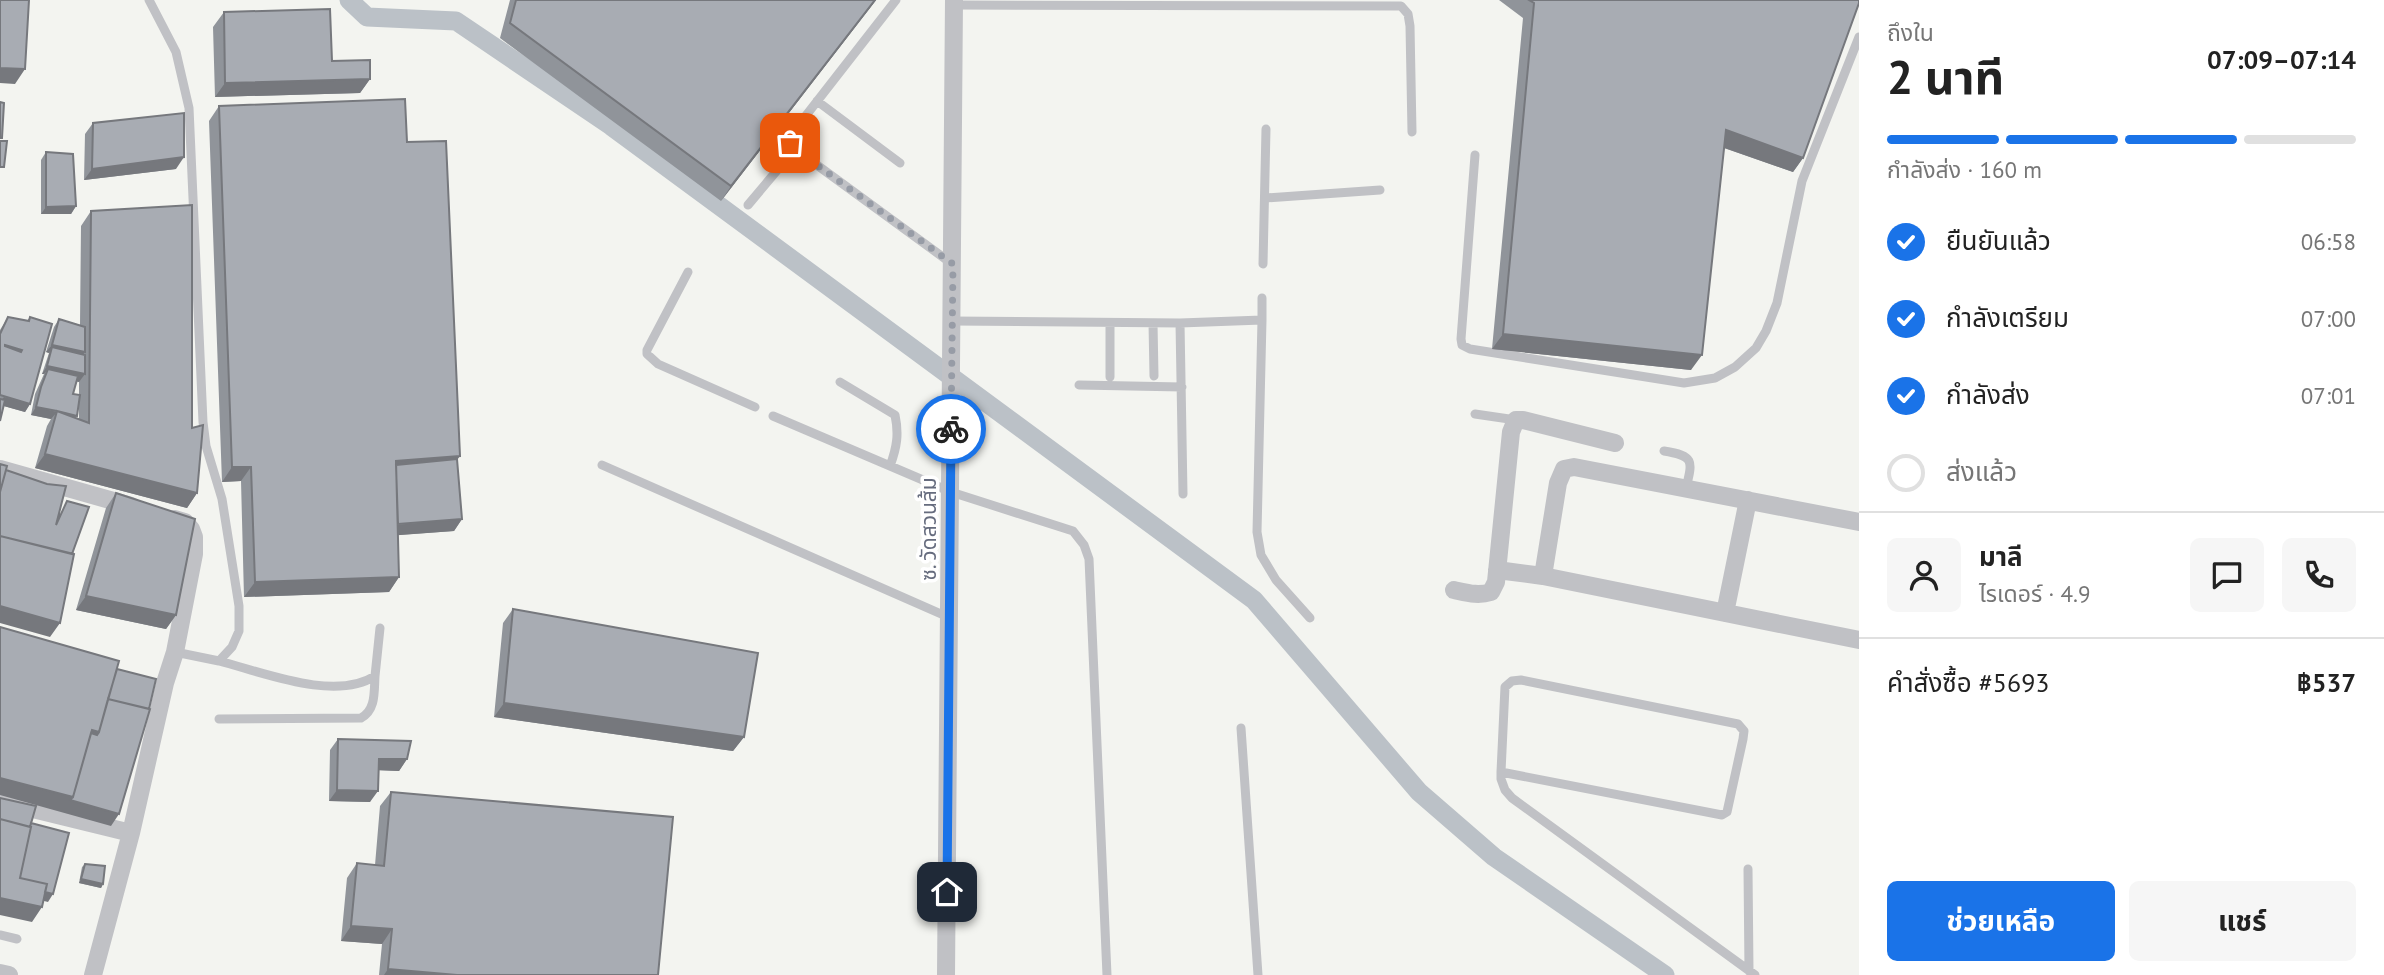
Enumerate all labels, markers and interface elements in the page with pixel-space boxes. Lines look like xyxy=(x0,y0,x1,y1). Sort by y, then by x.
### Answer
text: ถึงใน xyxy=(1887,18,1934,47)
text: 07:09–07:14 xyxy=(2207,43,2356,76)
text: 2 นาที xyxy=(1887,47,2004,107)
pin xyxy=(760,113,820,173)
icon: bag xyxy=(771,124,809,162)
text: กำลังส่ง · 160 m xyxy=(1887,155,2042,184)
icon: check xyxy=(1887,223,1925,261)
text: ยืนยันแล้ว xyxy=(1946,224,2051,257)
text: 06:58 xyxy=(2301,227,2356,256)
icon: check xyxy=(1887,300,1925,338)
text: กำลังเตรียม xyxy=(1946,301,2069,334)
text: 07:00 xyxy=(2301,304,2356,333)
icon: check xyxy=(1887,377,1925,415)
text: กำลังส่ง xyxy=(1946,378,2030,411)
text: 07:01 xyxy=(2301,381,2356,410)
courier xyxy=(916,394,986,464)
icon: bike xyxy=(932,410,970,448)
text: ส่งแล้ว xyxy=(1946,455,2017,488)
street label: ซ. วัดสวนส้ม xyxy=(915,477,942,581)
button: person xyxy=(1887,538,1961,612)
button: chat xyxy=(2190,538,2264,612)
button: phone xyxy=(2282,538,2356,612)
text: มาลี xyxy=(1979,540,2023,573)
text: ไรเดอร์ · 4.9 xyxy=(1979,579,2091,608)
text: คำสั่งซื้อ #5693 xyxy=(1887,666,2050,699)
text: ฿537 xyxy=(2297,666,2356,699)
pin xyxy=(917,862,977,922)
icon: home xyxy=(928,873,966,911)
button: ช่วยเหลือ xyxy=(1887,881,2115,961)
button: แชร์ xyxy=(2129,881,2356,961)

